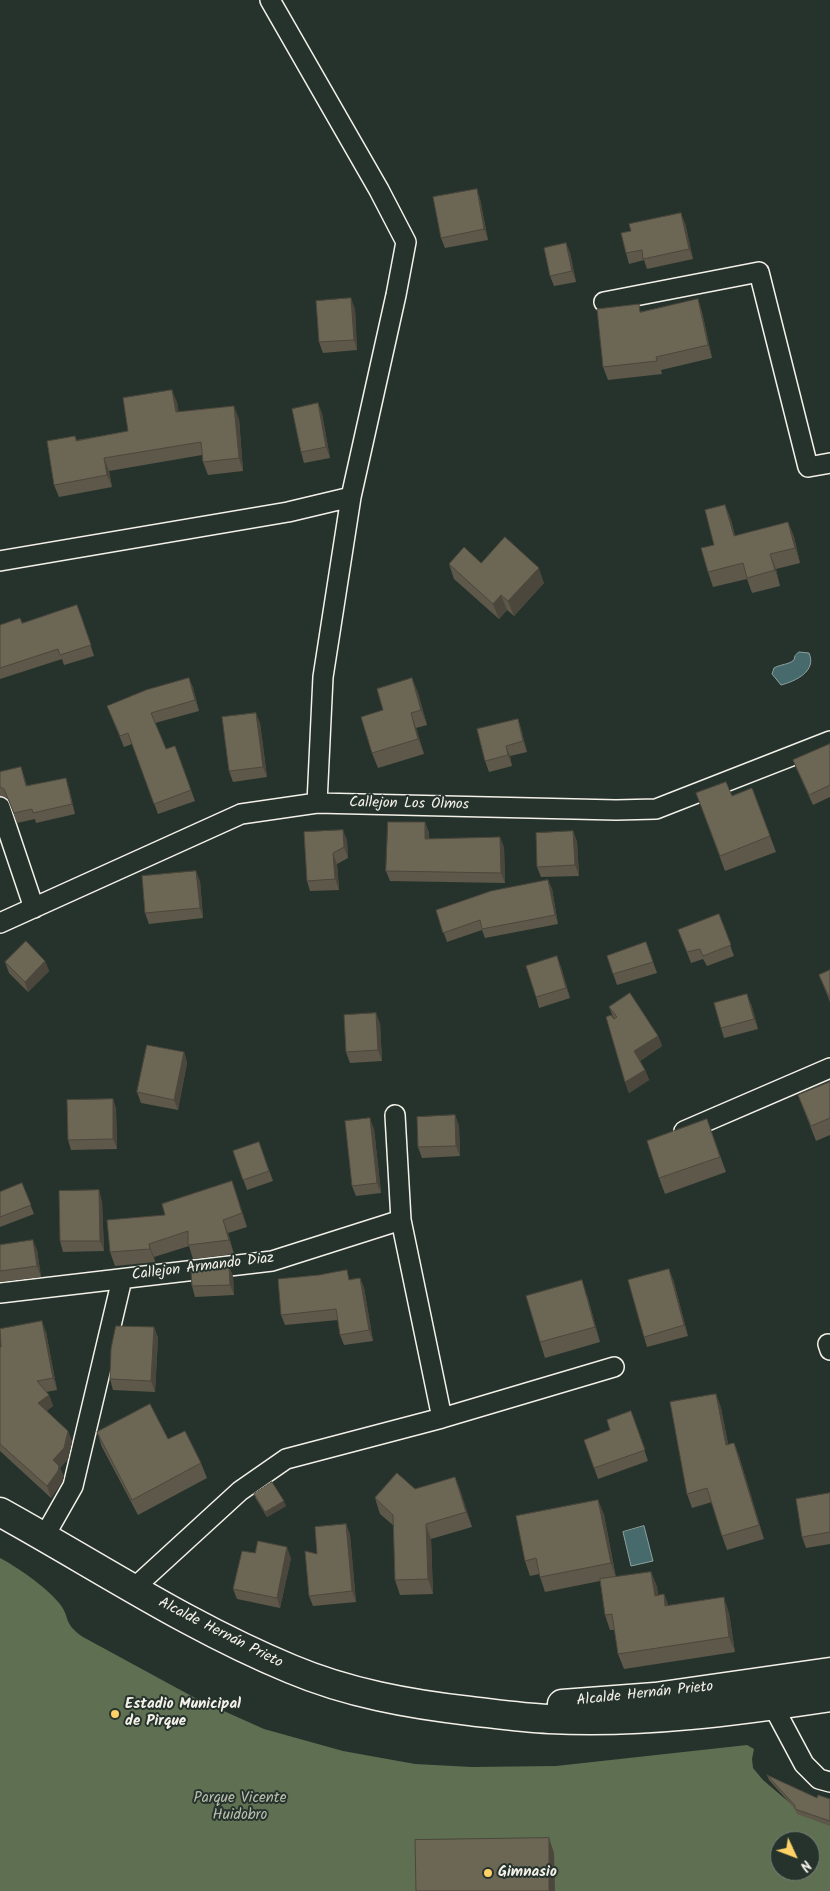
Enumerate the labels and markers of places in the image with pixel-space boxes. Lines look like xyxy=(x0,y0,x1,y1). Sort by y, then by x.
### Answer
place label: Estadio Municipal de Pirque xyxy=(125,1696,241,1731)
marker: Estadio Municipal de Pirque xyxy=(109,1708,121,1720)
place label: Gimnasio xyxy=(498,1864,557,1882)
marker: Gimnasio xyxy=(482,1867,494,1879)

